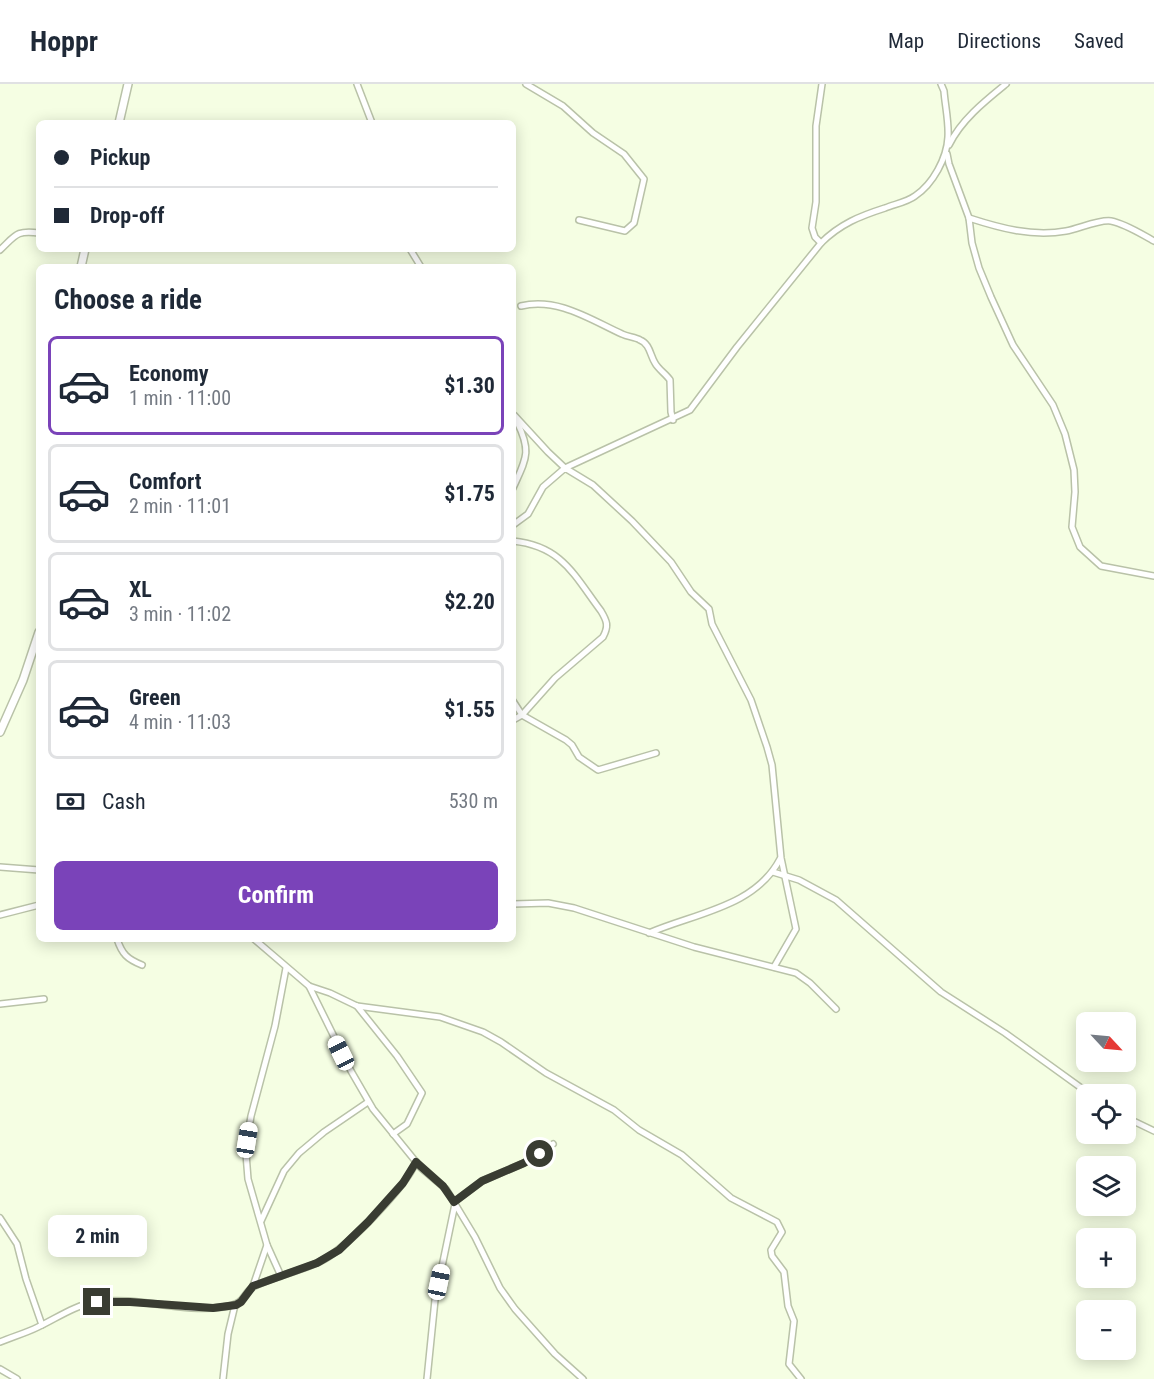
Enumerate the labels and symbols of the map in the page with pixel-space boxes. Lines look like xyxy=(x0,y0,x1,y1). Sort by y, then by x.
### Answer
north arrow xyxy=(1076,1012,1136,1072)
car xyxy=(325,1033,357,1073)
car xyxy=(235,1121,259,1159)
route start xyxy=(526,1140,553,1167)
callout: 2 min xyxy=(48,1215,146,1257)
car xyxy=(426,1263,452,1301)
route end xyxy=(83,1288,110,1315)

